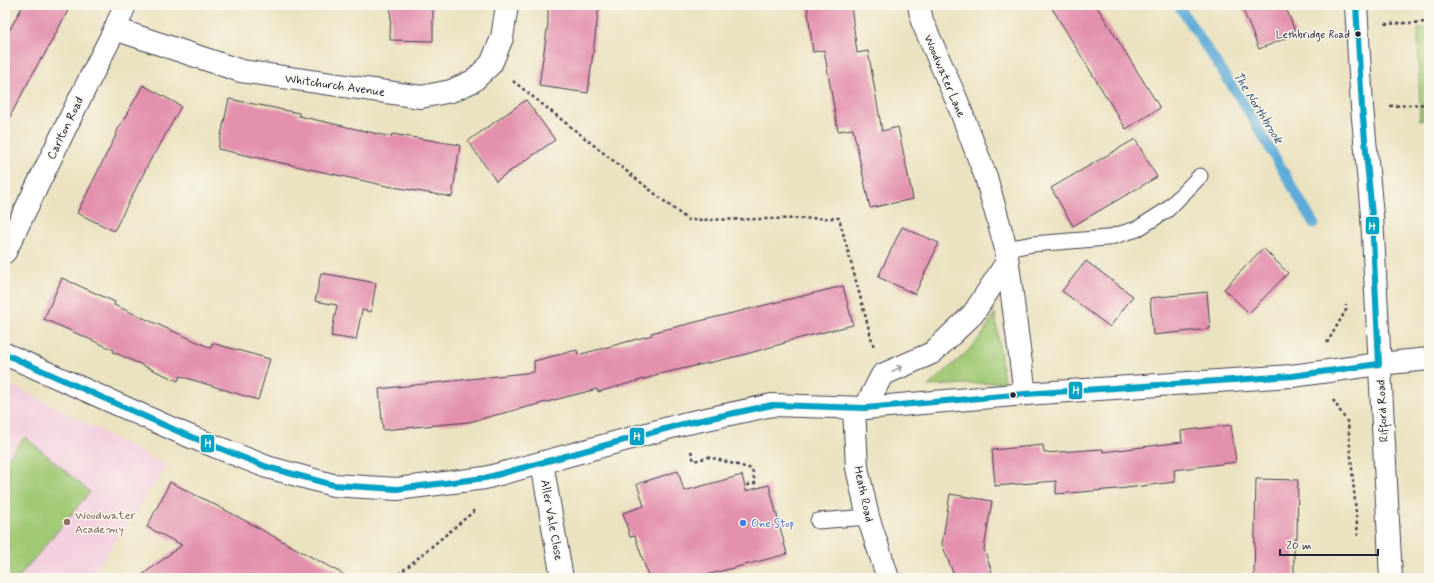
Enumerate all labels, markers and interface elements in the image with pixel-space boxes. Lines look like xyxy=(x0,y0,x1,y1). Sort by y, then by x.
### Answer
place label: Lethbridge Road xyxy=(1276,28,1350,42)
marker: Lethbridge Road xyxy=(1353,29,1363,39)
street label: Woodwater Lane xyxy=(919,33,969,121)
water label: The Northbrook xyxy=(1229,69,1287,148)
street label: Whitchurch Avenue xyxy=(284,71,386,101)
street label: Carlton Road xyxy=(44,94,88,162)
line badge: H xyxy=(1365,216,1380,235)
text: H xyxy=(1368,220,1376,234)
one-way arrow xyxy=(890,364,902,372)
street label: Rifford Road xyxy=(1373,379,1394,443)
line badge: H xyxy=(1068,381,1083,400)
text: H xyxy=(1072,384,1080,398)
unlabelled marker xyxy=(1008,390,1018,400)
line badge: H xyxy=(629,427,645,446)
text: H xyxy=(633,430,641,444)
line badge: H xyxy=(200,434,215,453)
text: H xyxy=(204,437,212,451)
street label: Heath Road xyxy=(849,465,877,524)
street label: Aller Vale Close xyxy=(536,478,566,562)
place label: Woodwater Academy xyxy=(75,508,136,538)
place label: One Stop xyxy=(751,516,795,532)
marker: Woodwater Academy xyxy=(62,517,72,527)
marker: One Stop xyxy=(738,518,748,528)
scale bar xyxy=(1280,531,1378,557)
text: 20 m xyxy=(1286,538,1312,554)

